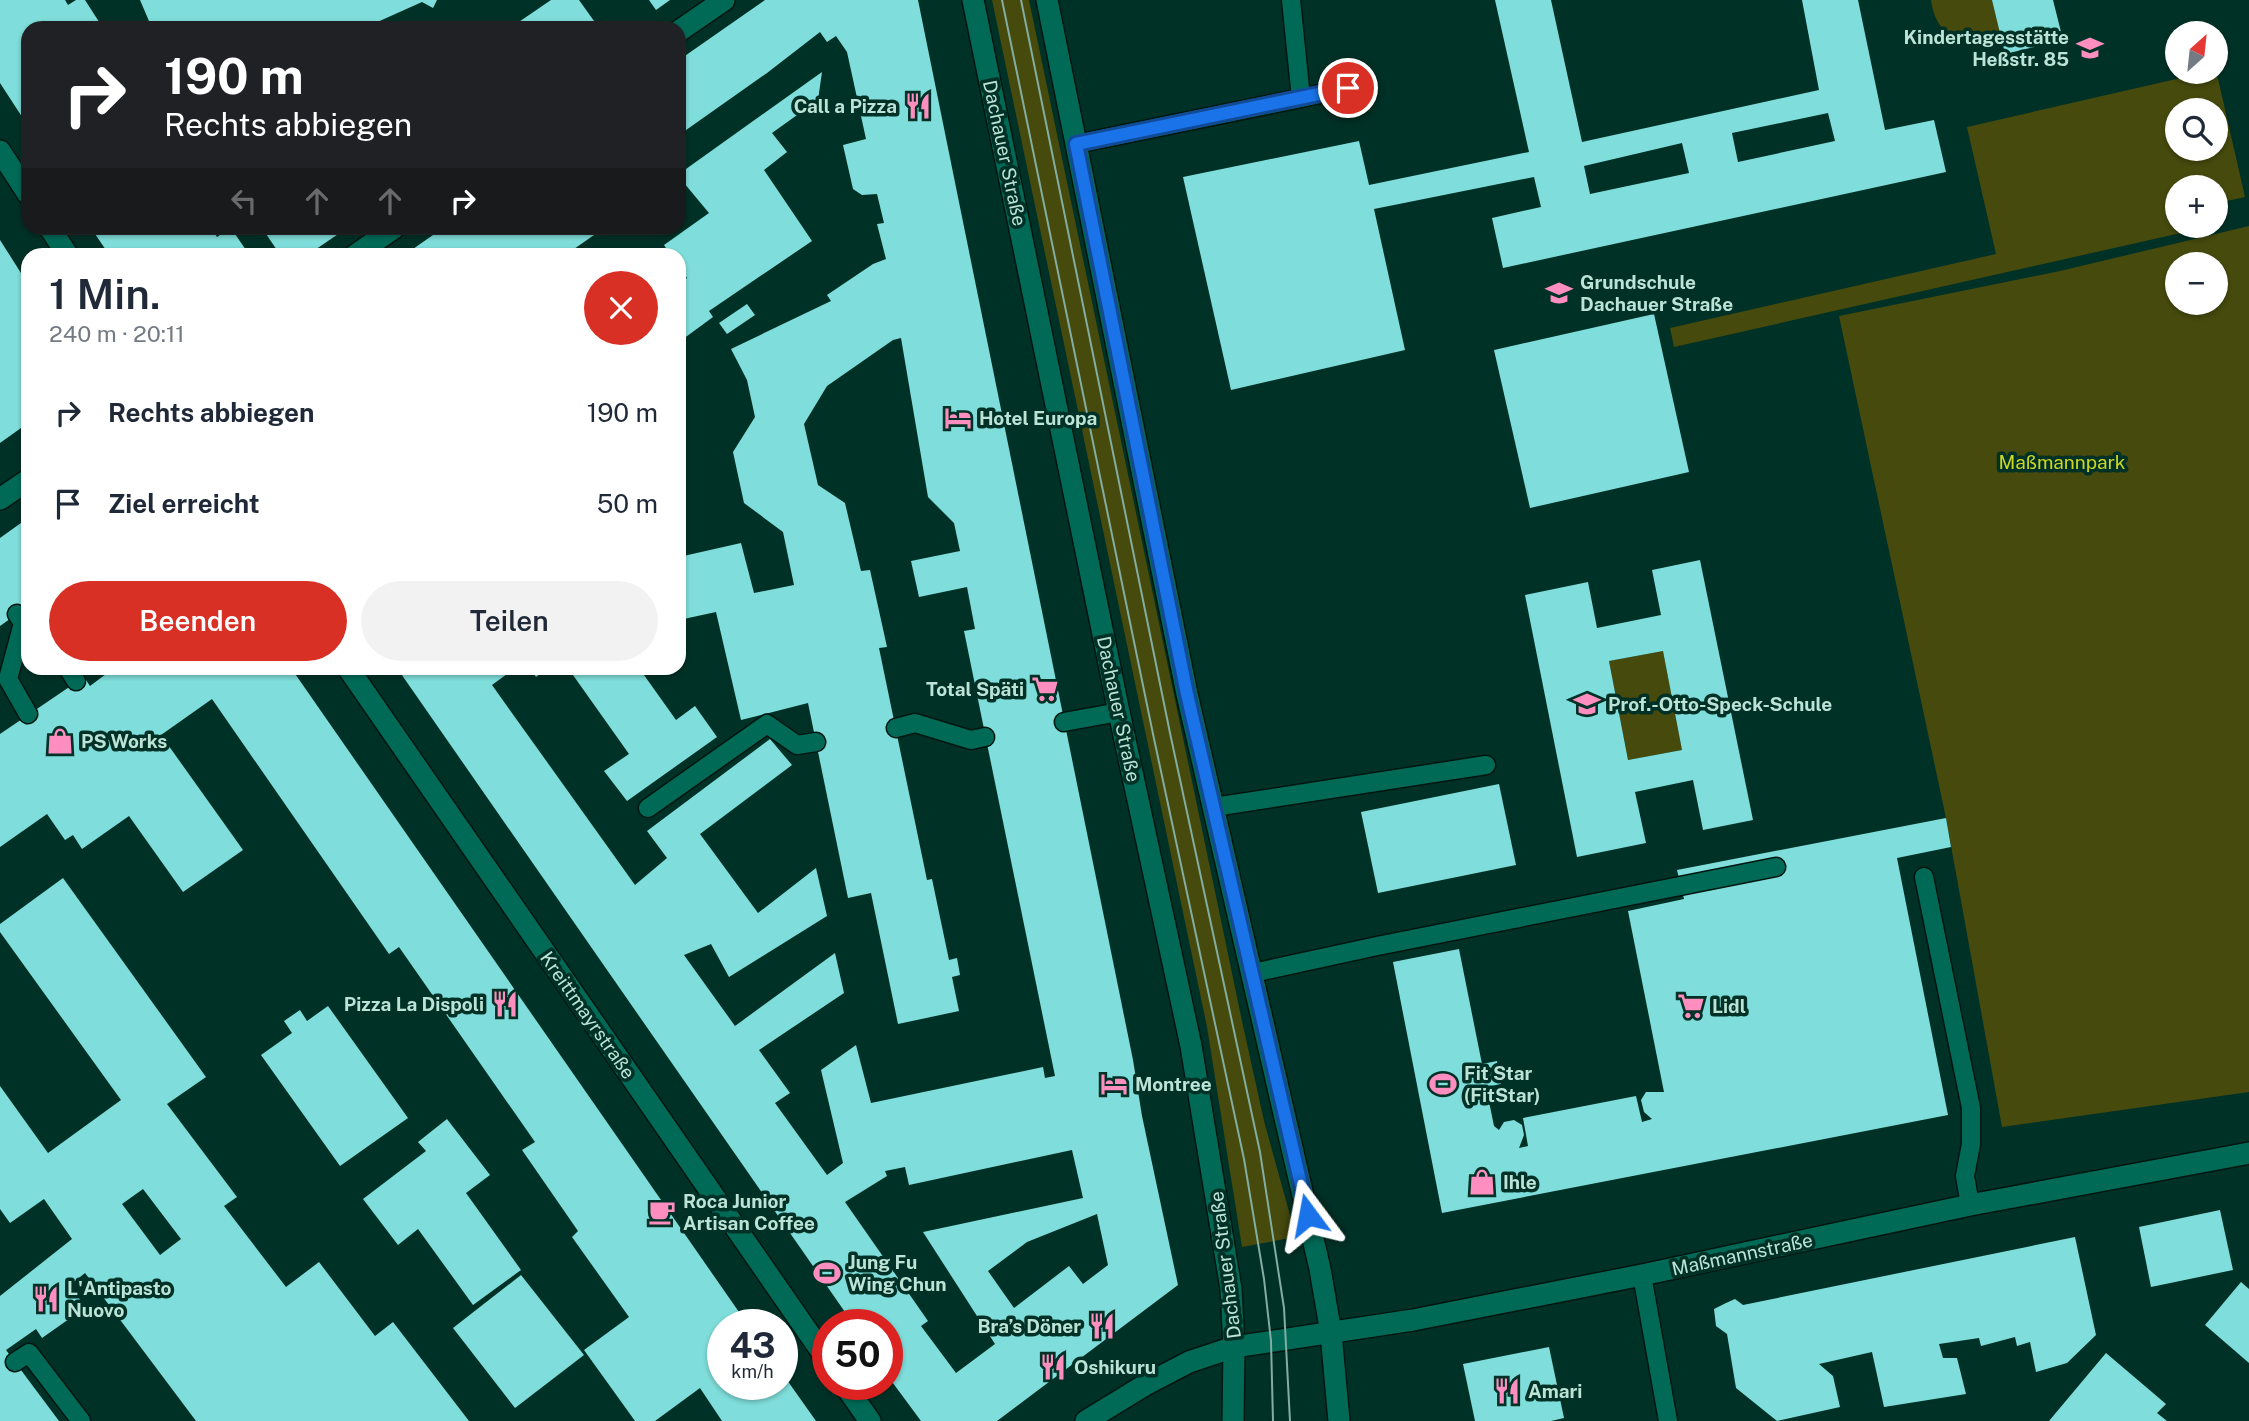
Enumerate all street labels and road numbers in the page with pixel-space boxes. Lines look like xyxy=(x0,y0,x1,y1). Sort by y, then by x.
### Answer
street label: Dachauer Straße xyxy=(979,78,1031,228)
street label: Dachauer Straße xyxy=(1093,634,1145,784)
street label: Kreittmayrstraße xyxy=(536,947,640,1083)
street label: Dachauer Straße xyxy=(1205,1190,1245,1340)
street label: Maßmannstraße xyxy=(1670,1228,1814,1280)

